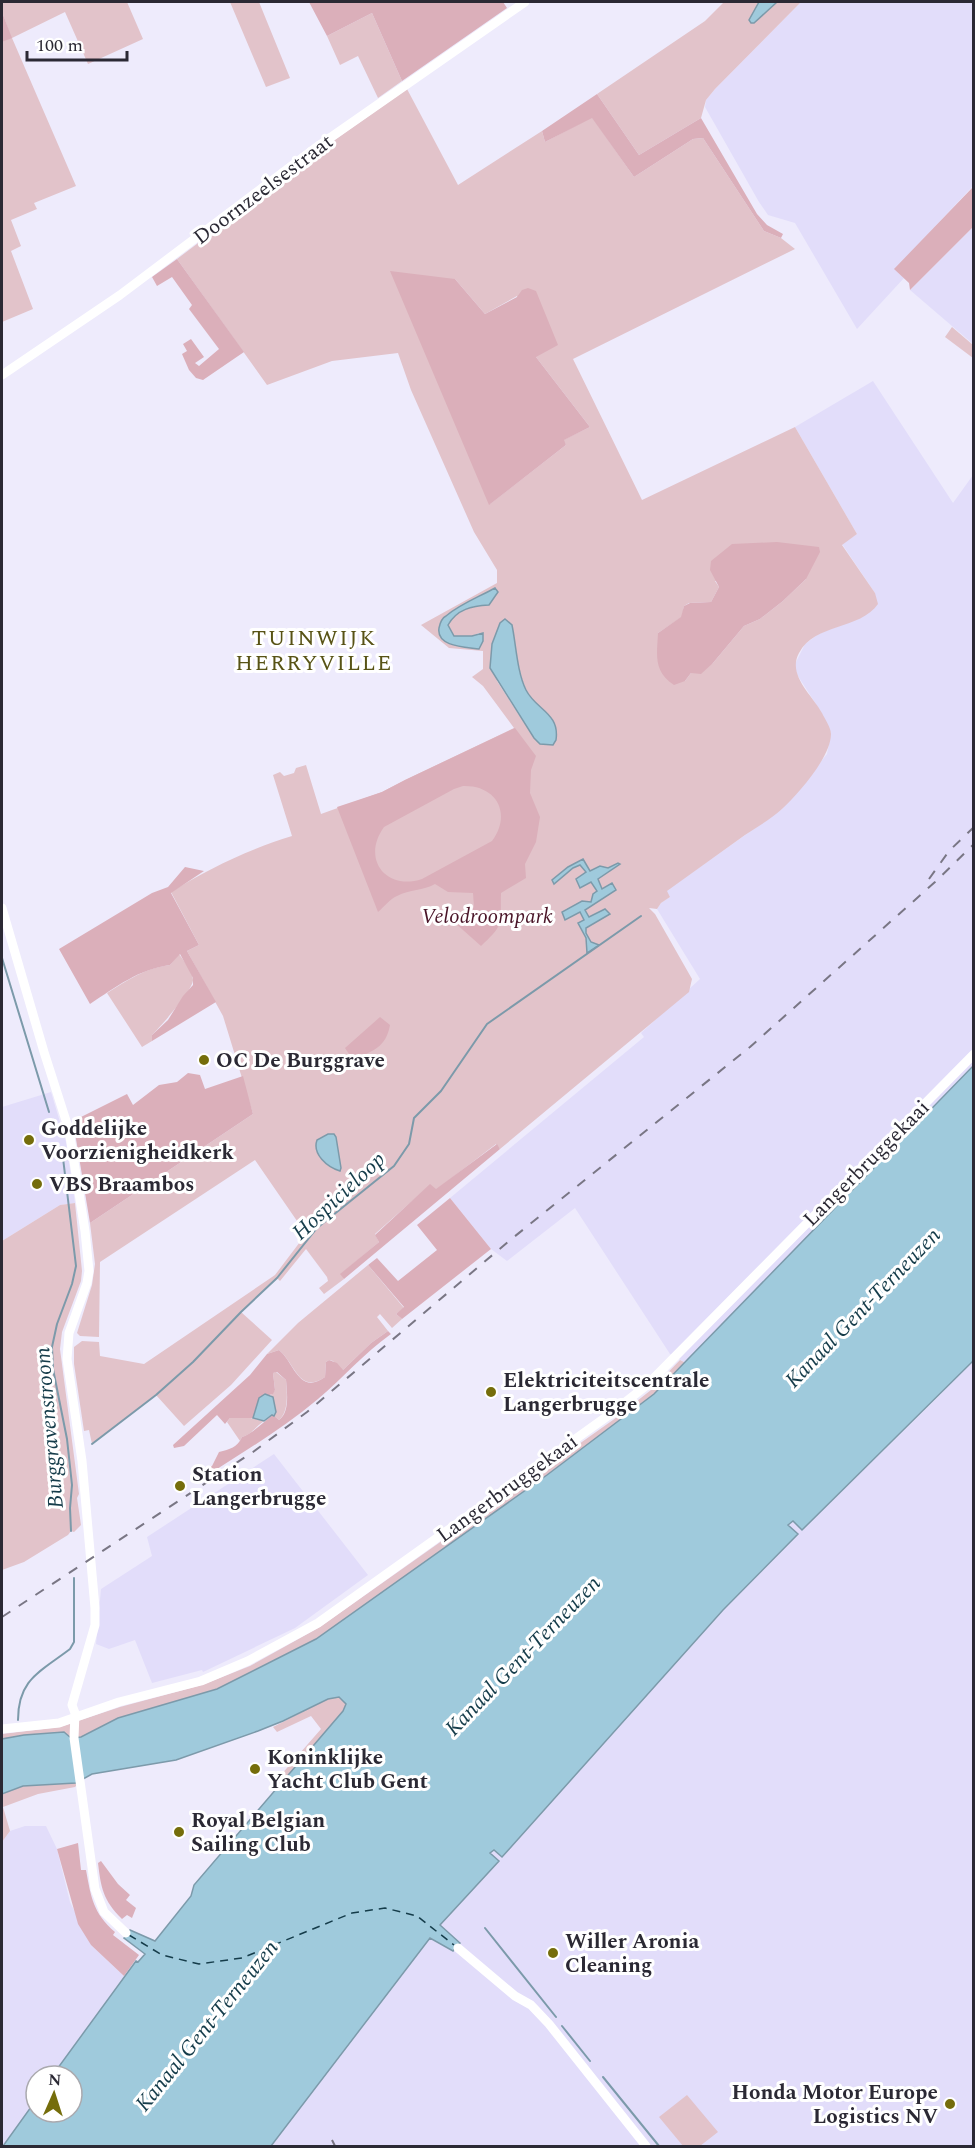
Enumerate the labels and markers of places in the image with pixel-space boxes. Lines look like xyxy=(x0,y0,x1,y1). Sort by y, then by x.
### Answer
place label: OC De Burggrave xyxy=(216,1045,385,1077)
marker: OC De Burggrave xyxy=(197,1053,211,1067)
place label: Goddelijke Voorzienigheidkerk xyxy=(41,1113,234,1169)
marker: Goddelijke Voorzienigheidkerk xyxy=(22,1133,36,1147)
place label: VBS Braambos xyxy=(49,1169,195,1201)
marker: VBS Braambos xyxy=(30,1177,44,1191)
place label: Elektriciteitscentrale Langerbrugge xyxy=(503,1365,710,1421)
marker: Elektriciteitscentrale Langerbrugge xyxy=(484,1385,498,1399)
place label: Station Langerbrugge xyxy=(192,1459,326,1515)
marker: Station Langerbrugge xyxy=(173,1479,187,1493)
place label: Koninklijke Yacht Club Gent xyxy=(267,1742,428,1798)
marker: Koninklijke Yacht Club Gent xyxy=(248,1762,262,1776)
place label: Royal Belgian Sailing Club xyxy=(191,1805,325,1861)
marker: Royal Belgian Sailing Club xyxy=(172,1825,186,1839)
place label: Willer Aronia Cleaning xyxy=(565,1926,700,1982)
marker: Willer Aronia Cleaning xyxy=(546,1946,560,1960)
place label: Honda Motor Europe Logistics NV xyxy=(731,2077,938,2133)
marker: Honda Motor Europe Logistics NV xyxy=(943,2097,957,2111)

